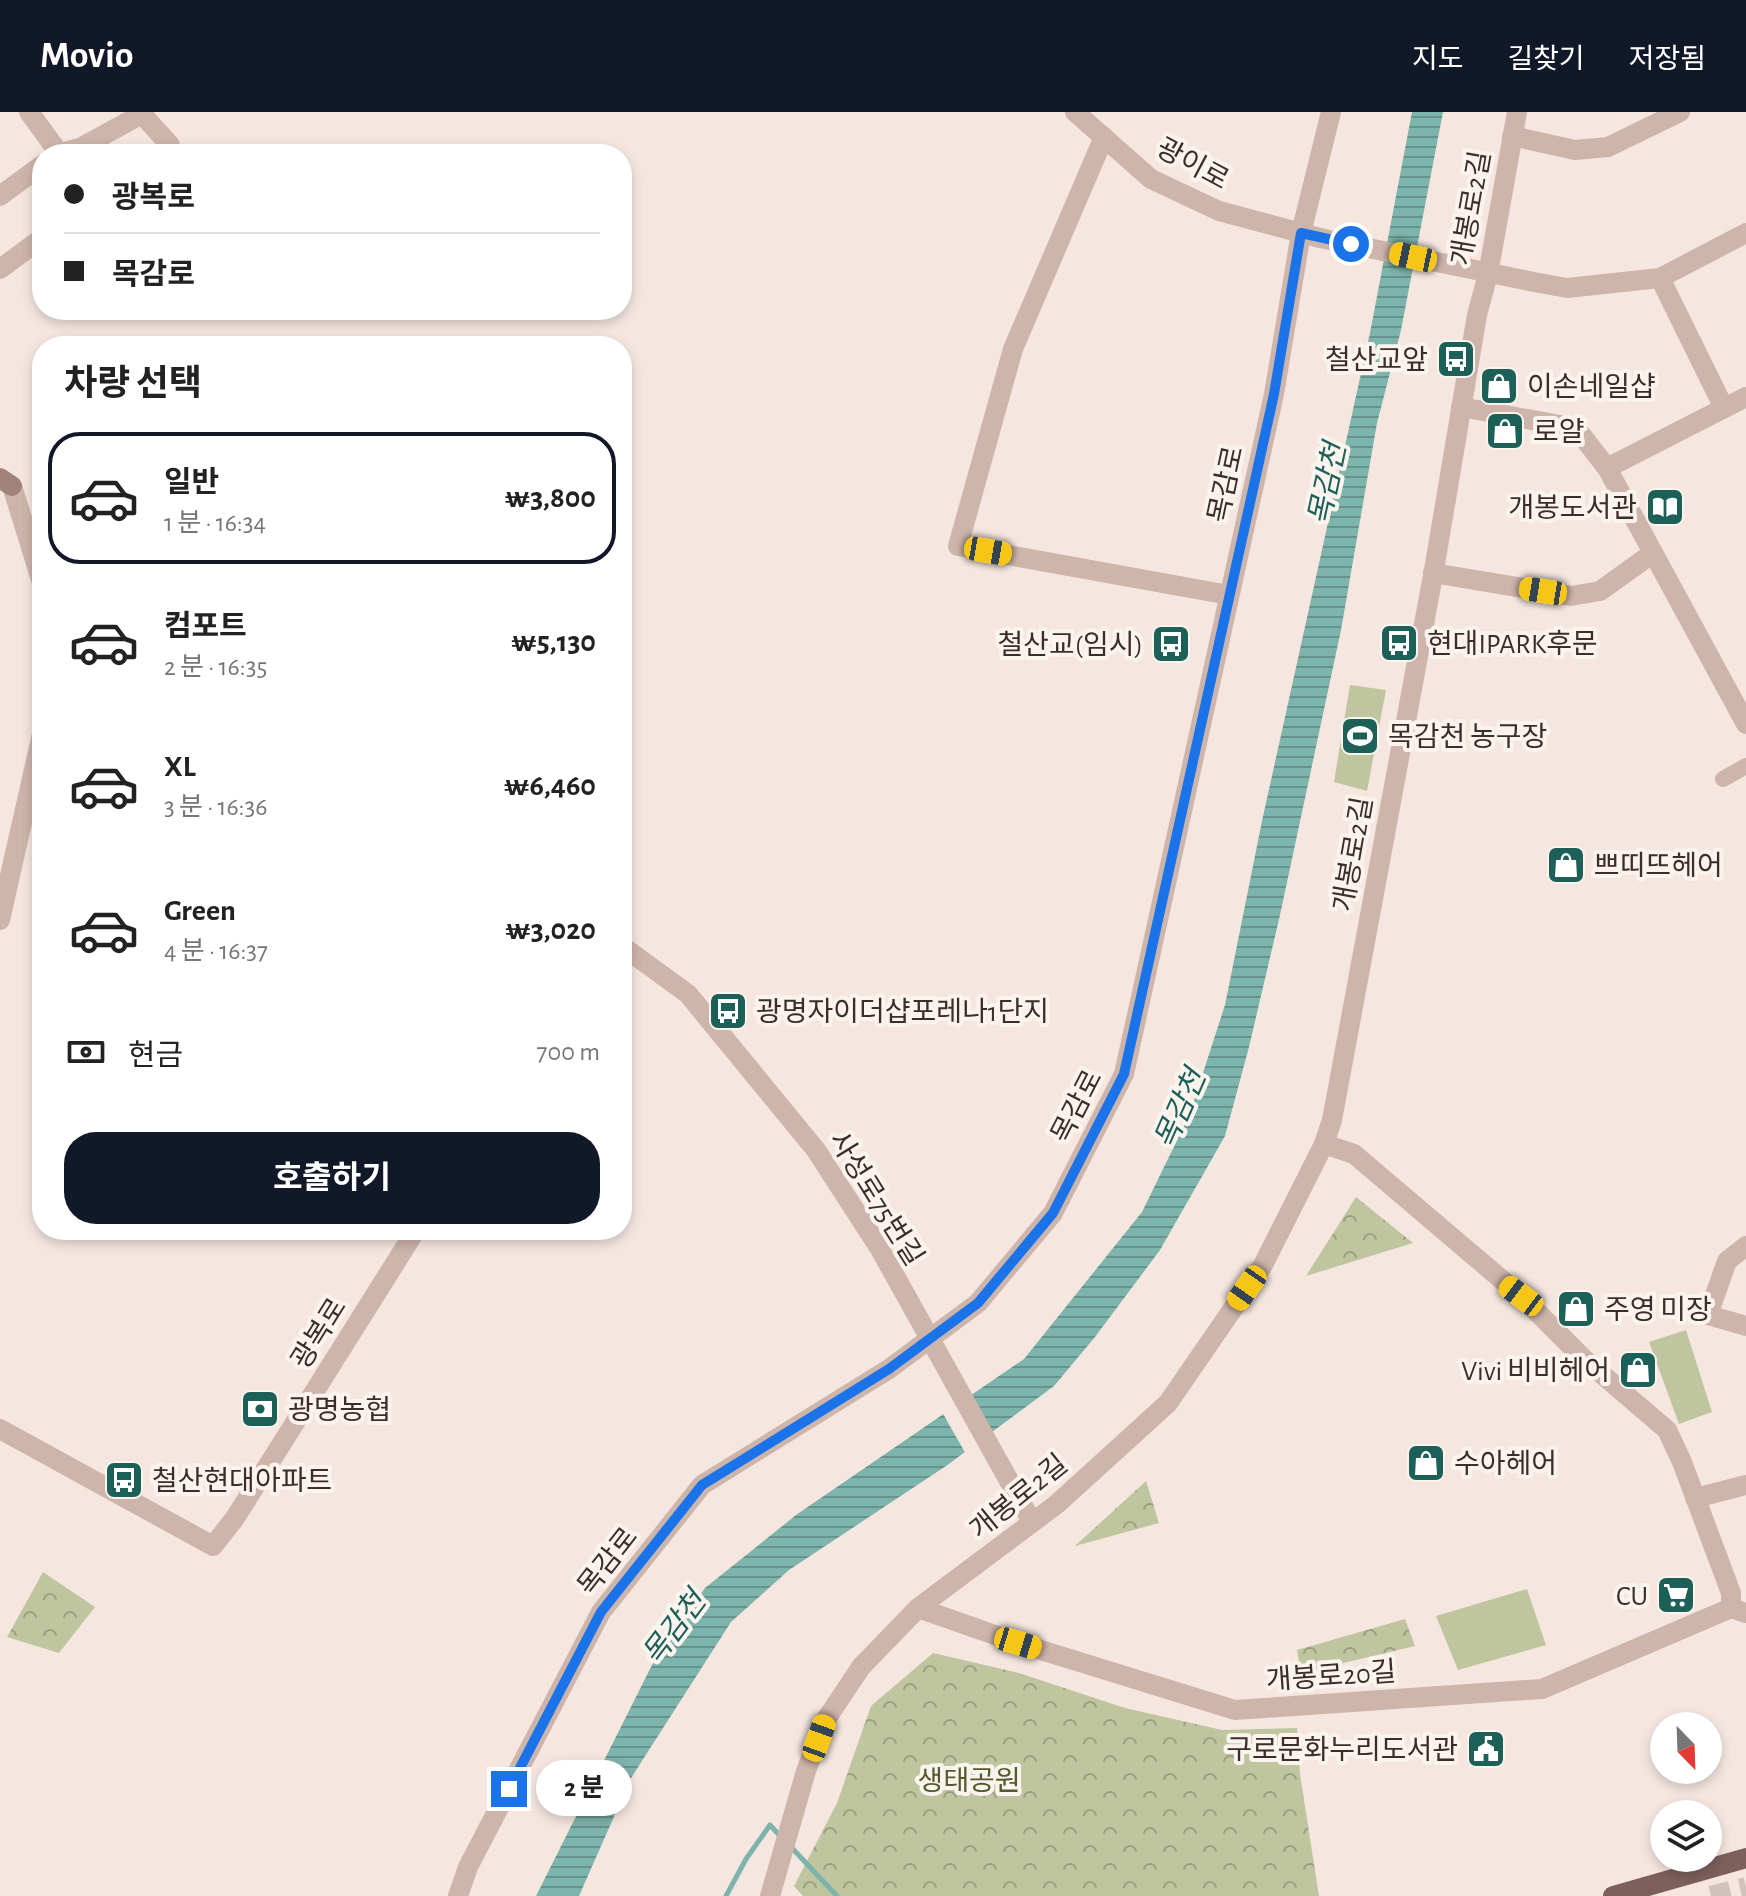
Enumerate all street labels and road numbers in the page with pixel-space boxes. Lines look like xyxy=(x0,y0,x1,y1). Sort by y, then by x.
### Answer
street label: 광이로 xyxy=(1151,132,1234,195)
street label: 개봉로2길 xyxy=(1446,149,1496,268)
street label: 목감로 xyxy=(1203,443,1249,525)
street label: 개봉로2길 xyxy=(1328,795,1378,914)
street label: 목감로 xyxy=(1046,1065,1108,1148)
street label: 사성로75번길 xyxy=(823,1126,929,1271)
street label: 광복로 xyxy=(286,1293,352,1374)
street label: 개봉로2길 xyxy=(964,1449,1073,1545)
street label: 목감로 xyxy=(572,1522,643,1601)
street label: 개봉로20길 xyxy=(1265,1656,1397,1696)

